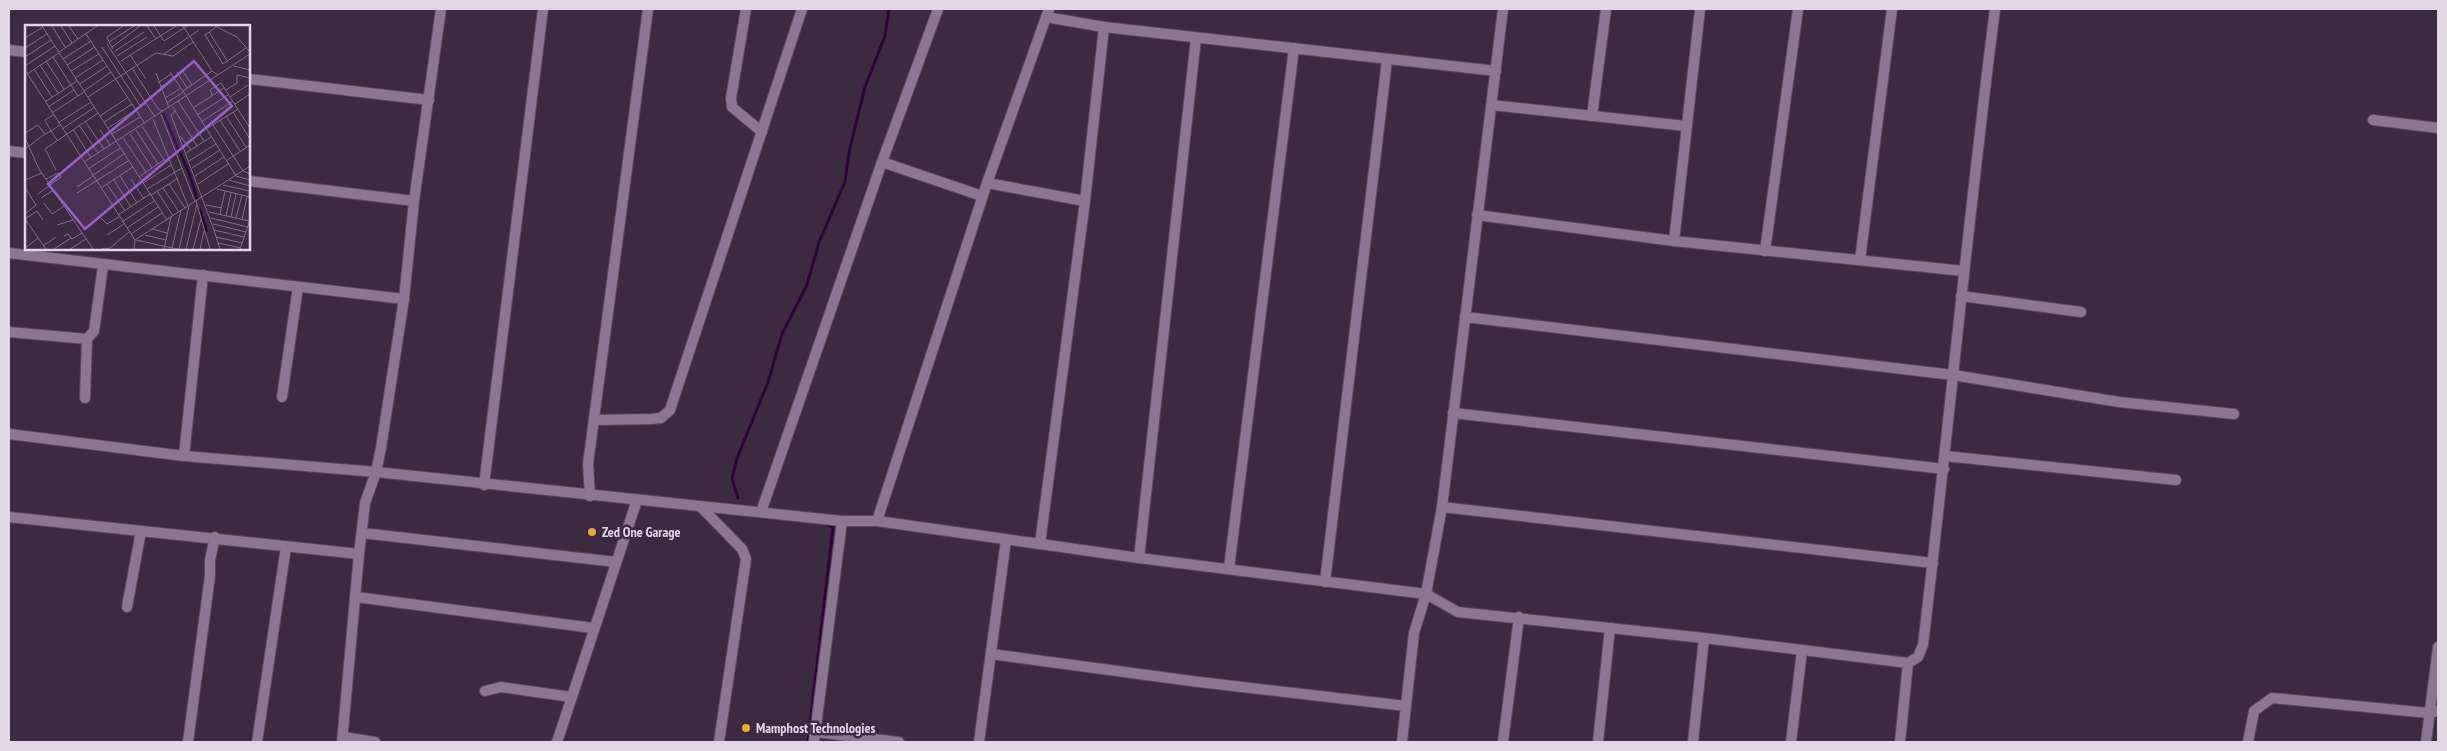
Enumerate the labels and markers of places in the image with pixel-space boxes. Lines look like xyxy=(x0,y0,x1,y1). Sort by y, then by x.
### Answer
place label: Zed One Garage xyxy=(602,523,680,541)
marker: Zed One Garage xyxy=(586,526,598,538)
place label: Mamphost Technologies xyxy=(756,719,875,737)
marker: Mamphost Technologies xyxy=(740,722,752,734)

